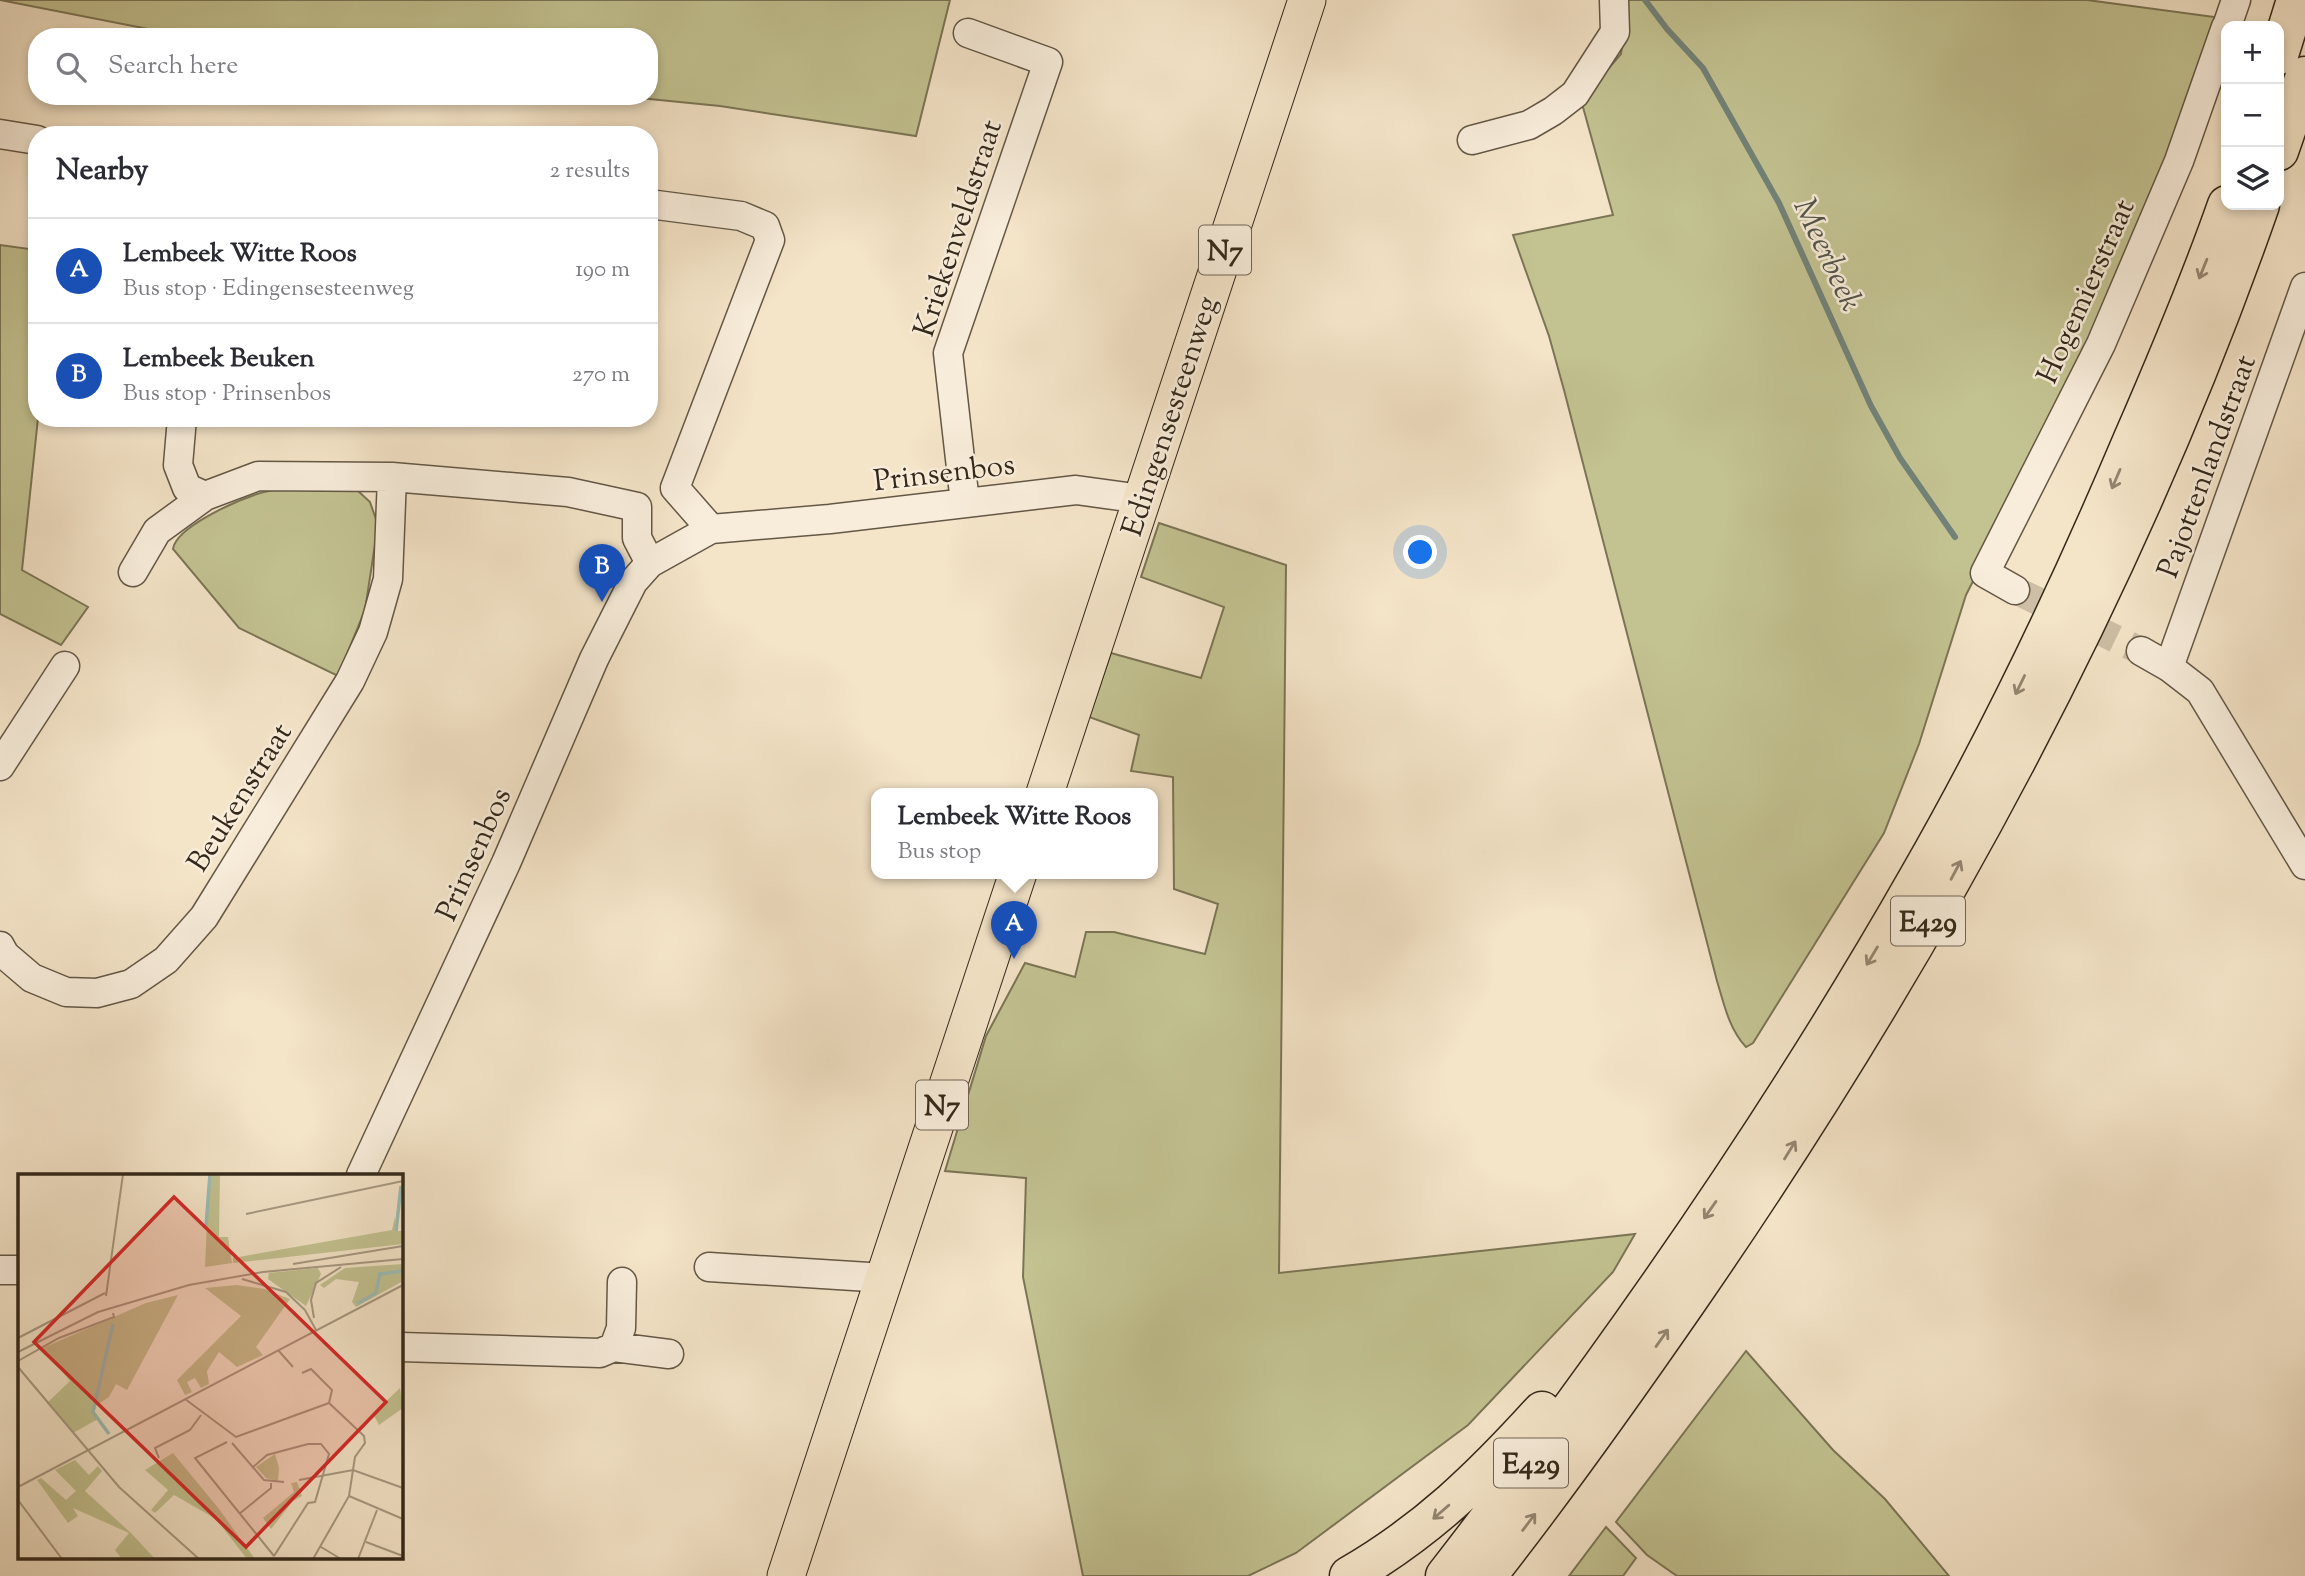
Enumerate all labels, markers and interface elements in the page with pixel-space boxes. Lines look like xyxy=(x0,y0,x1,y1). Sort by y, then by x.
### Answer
map controls xyxy=(2221,21,2284,210)
button: + xyxy=(2221,21,2284,84)
search box xyxy=(28,28,658,105)
icon: search xyxy=(52,48,90,86)
text: Search here xyxy=(108,48,238,85)
button: − xyxy=(2221,84,2284,147)
street label: Kriekenveldstraat xyxy=(904,115,1015,343)
button: layers xyxy=(2221,147,2284,210)
text: Nearby xyxy=(56,150,148,193)
text: 2 results xyxy=(550,155,630,188)
water label: Meerbeek xyxy=(1780,191,1873,319)
street label: Hogemierstraat xyxy=(2027,193,2147,391)
road number: N7 xyxy=(1199,226,1251,274)
text: Lembeek Witte Roos xyxy=(123,236,357,273)
text: A xyxy=(70,254,88,287)
text: 190 m xyxy=(575,254,630,287)
one-way arrow xyxy=(2196,258,2209,279)
text: Bus stop · Edingensesteenweg xyxy=(123,273,414,306)
street label: Edingensesteenweg xyxy=(1112,291,1230,542)
text: Lembeek Beuken xyxy=(123,341,315,378)
street label: Pajottenlandstraat xyxy=(2148,349,2269,584)
text: B xyxy=(72,359,86,392)
text: 270 m xyxy=(572,359,630,392)
text: Bus stop · Prinsenbos xyxy=(123,378,331,411)
street label: Prinsenbos xyxy=(871,445,1017,504)
one-way arrow xyxy=(2109,468,2122,489)
your location xyxy=(1403,535,1437,569)
pin: B xyxy=(579,544,625,602)
one-way arrow xyxy=(2012,674,2026,695)
street label: Beukenstraat xyxy=(178,715,304,881)
street label: Prinsenbos xyxy=(427,781,524,929)
popup xyxy=(871,788,1158,879)
text: Lembeek Witte Roos xyxy=(898,799,1131,836)
text: Bus stop xyxy=(898,836,981,869)
one-way arrow xyxy=(1950,860,1964,881)
road number: E429 xyxy=(1891,897,1965,946)
pin: A xyxy=(991,901,1037,959)
one-way arrow xyxy=(1864,946,1878,966)
road number: N7 xyxy=(916,1080,968,1130)
one-way arrow xyxy=(1783,1140,1797,1160)
inset map xyxy=(18,1174,402,1558)
one-way arrow xyxy=(1703,1200,1717,1219)
one-way arrow xyxy=(1655,1329,1669,1348)
road number: E429 xyxy=(1494,1438,1568,1488)
one-way arrow xyxy=(1432,1504,1450,1520)
one-way arrow xyxy=(1521,1513,1536,1532)

